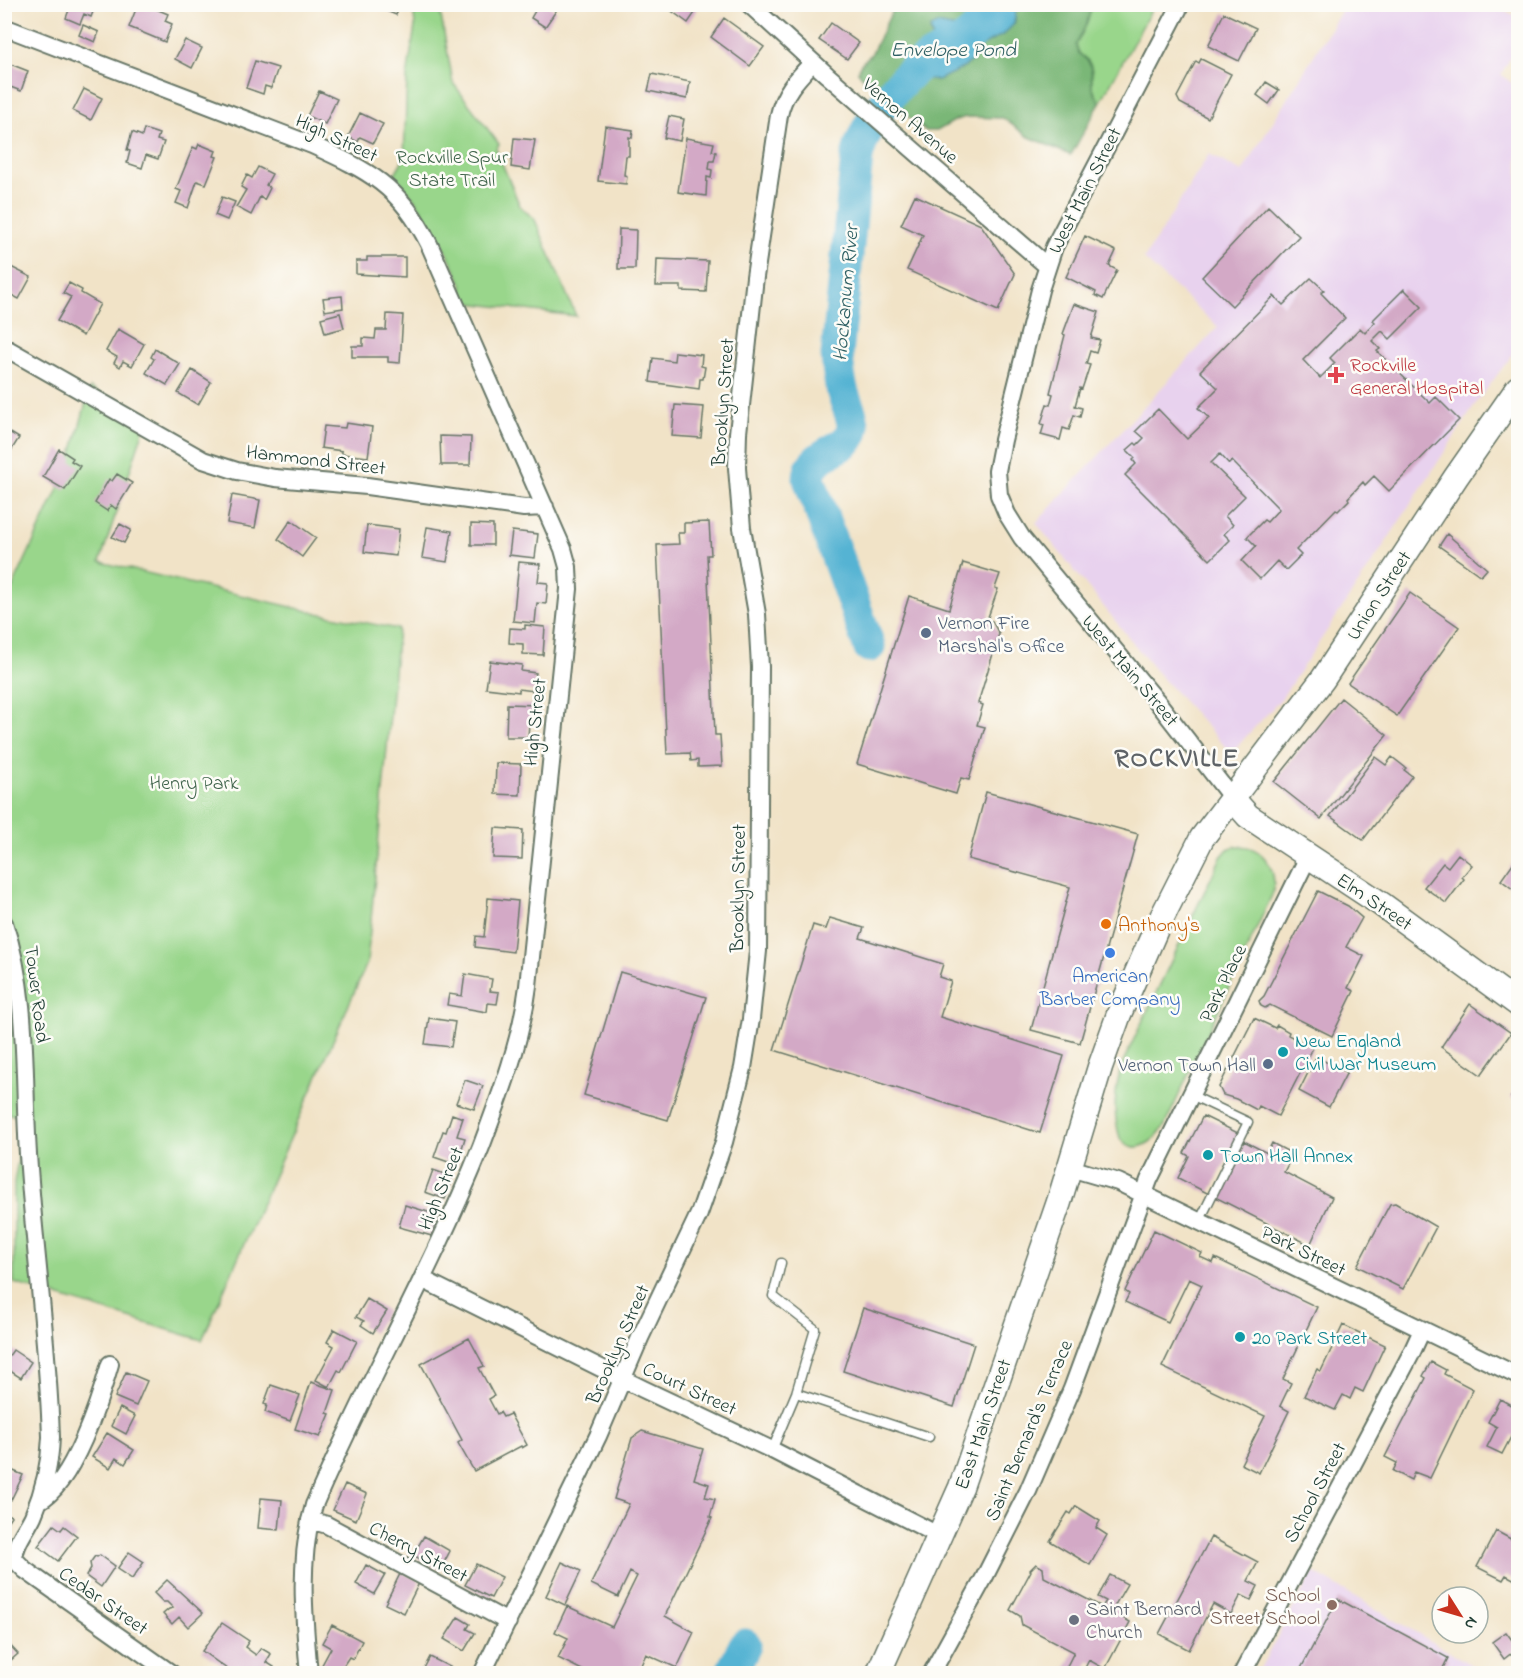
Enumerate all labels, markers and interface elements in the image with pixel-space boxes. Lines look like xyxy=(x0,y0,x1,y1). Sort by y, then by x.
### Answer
water label: Envelope Pond xyxy=(890,36,1017,66)
street label: Vernon Avenue xyxy=(854,71,964,172)
street label: High Street xyxy=(289,107,382,172)
street label: West Main Street xyxy=(1042,123,1131,259)
park label: Rockville Spur State Trail xyxy=(396,144,509,196)
water label: Hockanum River xyxy=(826,221,868,363)
street label: Brooklyn Street xyxy=(705,337,743,468)
place label: Rockville General Hospital xyxy=(1350,352,1483,404)
marker: Rockville General Hospital xyxy=(1327,366,1345,384)
street label: Hammond Street xyxy=(244,439,387,484)
street label: Union Street xyxy=(1340,546,1420,647)
street label: West Main Street xyxy=(1074,609,1185,734)
place label: Vernon Fire Marshal's Office xyxy=(937,610,1065,662)
marker: Vernon Fire Marshal's Office xyxy=(919,626,933,640)
street label: High Street xyxy=(517,677,557,768)
district label: ROCKVILLE xyxy=(1114,741,1240,779)
park label: Henry Park xyxy=(150,770,239,799)
street label: Brooklyn Street xyxy=(724,823,755,953)
street label: Elm Street xyxy=(1330,867,1418,939)
place label: Anthony's xyxy=(1118,912,1200,941)
marker: Anthony's xyxy=(1099,917,1113,931)
street label: Park Place xyxy=(1193,940,1256,1028)
street label: Tower Road xyxy=(15,944,56,1045)
marker: American Barber Company xyxy=(1103,946,1117,960)
place label: American Barber Company xyxy=(1039,963,1180,1015)
place label: New England Civil War Museum xyxy=(1295,1028,1436,1080)
marker: New England Civil War Museum xyxy=(1276,1045,1290,1059)
place label: Vernon Town Hall xyxy=(1117,1052,1256,1081)
marker: Vernon Town Hall xyxy=(1261,1057,1275,1071)
street label: High Street xyxy=(412,1142,474,1236)
place label: Town Hall Annex xyxy=(1220,1143,1353,1172)
marker: Town Hall Annex xyxy=(1201,1148,1215,1162)
street label: Park Street xyxy=(1255,1219,1351,1285)
street label: Brooklyn Street xyxy=(580,1280,659,1410)
place label: 20 Park Street xyxy=(1252,1325,1367,1354)
marker: 20 Park Street xyxy=(1233,1330,1247,1344)
street label: Saint Bernard's Terrace xyxy=(979,1336,1082,1526)
street label: East Main Street xyxy=(948,1355,1020,1494)
street label: Court Street xyxy=(637,1356,741,1425)
street label: School Street xyxy=(1278,1437,1355,1549)
street label: Cherry Street xyxy=(363,1515,473,1592)
street label: Cedar Street xyxy=(52,1560,154,1644)
place label: School Street School xyxy=(1210,1582,1320,1634)
north arrow xyxy=(1430,1585,1490,1645)
place label: Saint Bernard Church xyxy=(1086,1596,1202,1648)
marker: School Street School xyxy=(1325,1598,1339,1612)
text: N xyxy=(1457,1611,1483,1635)
marker: Saint Bernard Church xyxy=(1067,1613,1081,1627)

